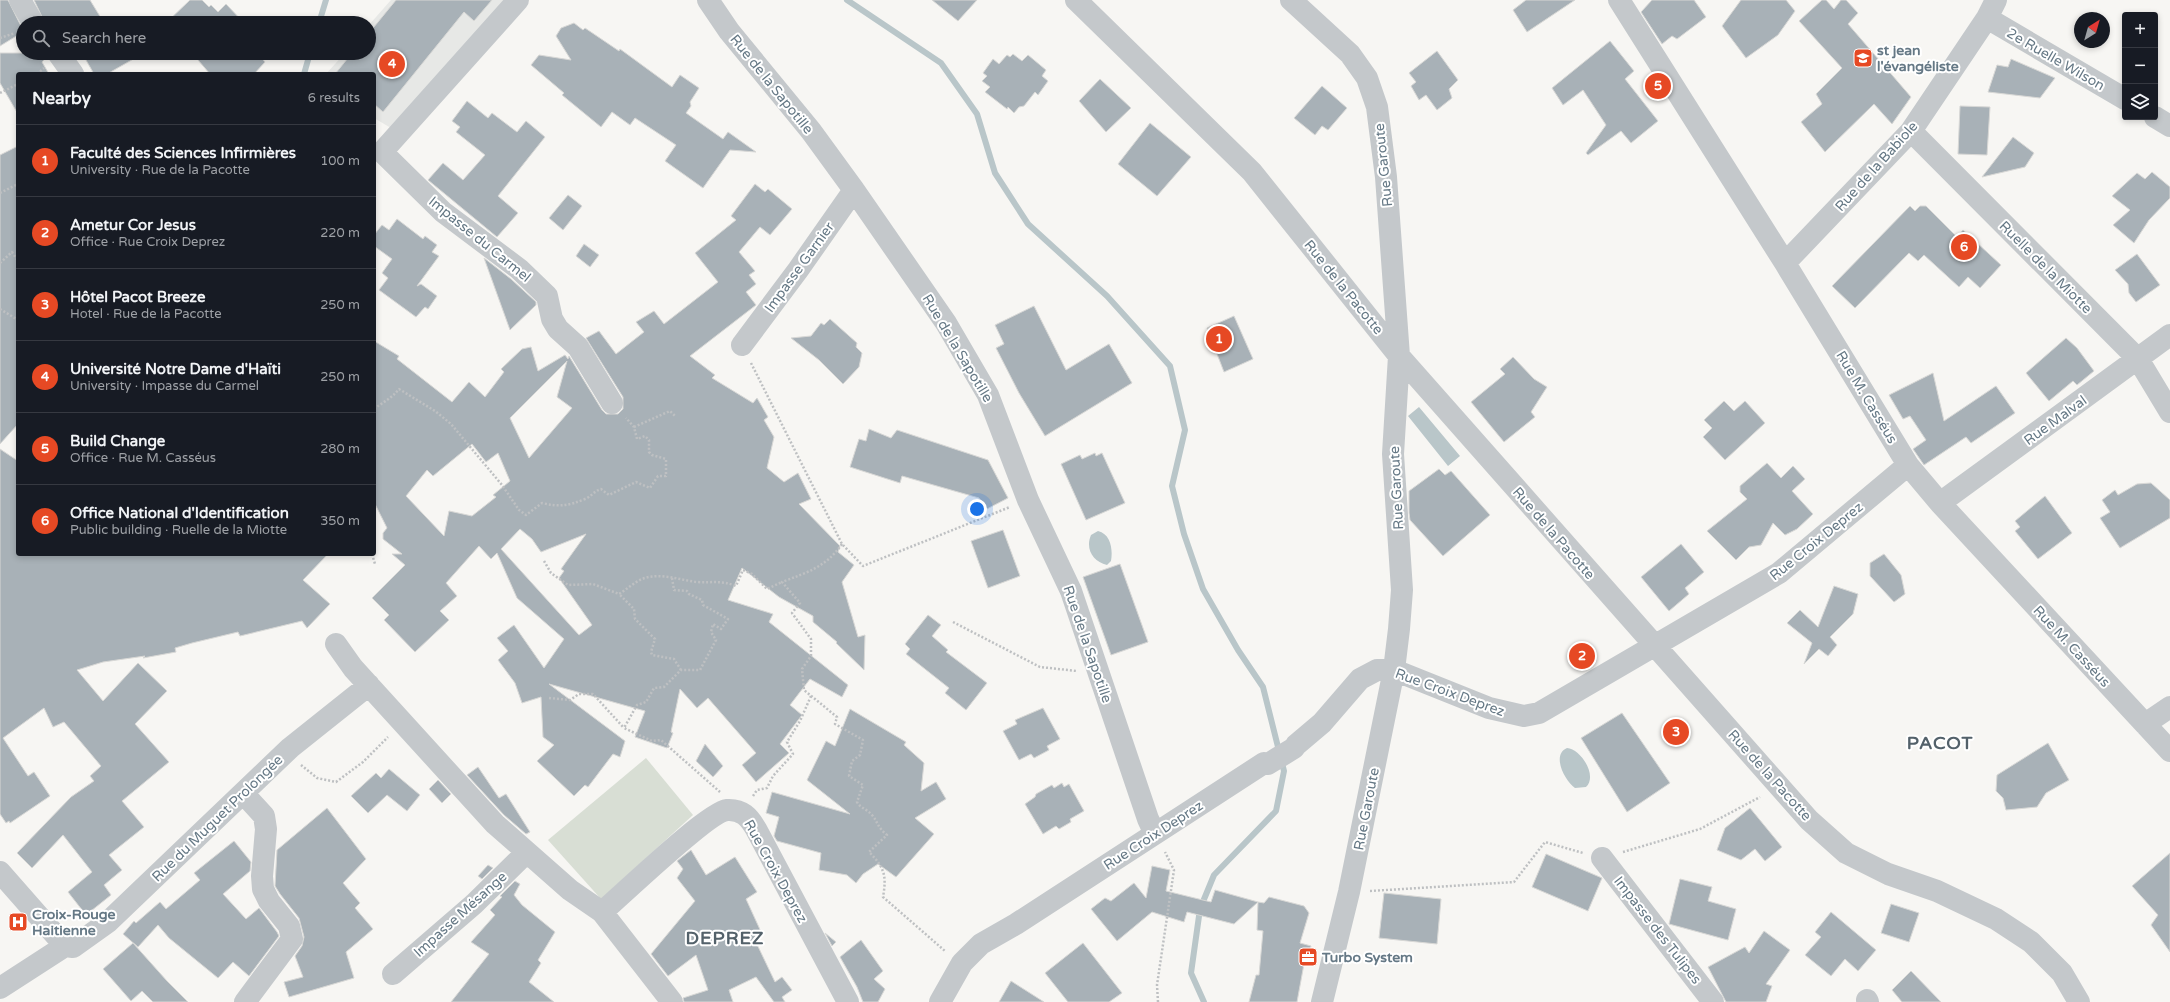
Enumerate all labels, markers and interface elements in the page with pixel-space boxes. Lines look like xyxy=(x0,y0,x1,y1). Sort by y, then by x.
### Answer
north arrow xyxy=(2074,12,2110,48)
map controls xyxy=(2122,12,2158,120)
button: + xyxy=(2122,12,2158,48)
search box xyxy=(16,16,376,60)
street label: 2e Ruelle Wilson xyxy=(2004,25,2108,94)
icon: search xyxy=(30,27,52,49)
text: Search here xyxy=(62,29,146,47)
street label: Rue de la Sapotille xyxy=(726,31,817,137)
place label: st jean l'évangéliste xyxy=(1877,42,1959,75)
school or university icon: st jean l'évangéliste xyxy=(1852,47,1874,69)
button: − xyxy=(2122,48,2158,84)
pin: 4 xyxy=(379,49,405,79)
pin: 5 xyxy=(1645,71,1671,101)
button: layers xyxy=(2122,84,2158,120)
text: Nearby xyxy=(32,88,91,109)
text: 6 results xyxy=(308,90,360,106)
street label: Rue de la Babiole xyxy=(1831,118,1921,215)
street label: Rue Garoute xyxy=(1371,122,1396,208)
text: Faculté des Sciences Infirmières xyxy=(70,144,296,162)
text: 1 xyxy=(41,153,49,169)
text: 100 m xyxy=(320,153,360,169)
text: University · Rue de la Pacotte xyxy=(70,162,250,178)
street label: Impasse du Carmel xyxy=(425,193,534,286)
text: Ametur Cor Jesus xyxy=(70,216,196,234)
street label: Ruelle de la Miotte xyxy=(1996,217,2096,317)
street label: Impasse Garnier xyxy=(761,218,838,316)
text: 2 xyxy=(41,225,49,241)
text: 220 m xyxy=(320,225,360,241)
pin: 6 xyxy=(1951,232,1977,262)
text: Office · Rue Croix Deprez xyxy=(70,234,225,250)
street label: Rue de la Pacotte xyxy=(1300,237,1387,338)
text: Hôtel Pacot Breeze xyxy=(70,288,205,306)
street label: Rue de la Sapotille xyxy=(919,291,997,405)
text: 3 xyxy=(41,297,49,313)
text: 250 m xyxy=(320,297,360,313)
text: Hotel · Rue de la Pacotte xyxy=(70,306,222,322)
pin: 1 xyxy=(1206,324,1232,354)
street label: Rue M. Casséus xyxy=(1832,348,1901,447)
text: Université Notre Dame d'Haïti xyxy=(70,360,281,378)
text: 4 xyxy=(41,369,49,385)
text: 250 m xyxy=(320,369,360,385)
text: University · Impasse du Carmel xyxy=(70,378,259,394)
street label: Rue Malval xyxy=(2021,392,2090,449)
text: Build Change xyxy=(70,432,165,450)
text: 5 xyxy=(41,441,49,457)
text: 280 m xyxy=(320,441,360,457)
street label: Rue Garoute xyxy=(1386,446,1407,530)
text: Office · Rue M. Casséus xyxy=(70,450,216,466)
street label: Rue de la Pacotte xyxy=(1509,484,1598,583)
your location xyxy=(967,499,987,519)
street label: Rue Croix Deprez xyxy=(1766,499,1866,584)
text: Office National d'Identification xyxy=(70,504,289,522)
text: 6 xyxy=(41,513,49,529)
text: 350 m xyxy=(320,513,360,529)
text: Public building · Ruelle de la Miotte xyxy=(70,522,287,538)
street label: Rue de la Sapotille xyxy=(1059,583,1116,705)
street label: Rue M. Casséus xyxy=(2030,602,2114,691)
pin: 2 xyxy=(1569,641,1595,671)
street label: Rue Croix Deprez xyxy=(1393,665,1507,720)
pin: 3 xyxy=(1663,717,1689,747)
street label: Rue de la Pacotte xyxy=(1724,726,1815,824)
district label: PACOT xyxy=(1907,732,1973,754)
street label: Rue du Muguet Prolongée xyxy=(148,751,286,885)
street label: Rue Garoute xyxy=(1350,766,1383,852)
street label: Rue Croix Deprez xyxy=(1100,797,1206,874)
street label: Rue Croix Deprez xyxy=(740,817,811,926)
street label: Impasse Mésange xyxy=(410,868,510,961)
street label: Impasse des Tulipes xyxy=(1610,873,1705,988)
place label: Croix-Rouge Haitienne xyxy=(32,906,116,939)
hospital icon: Croix-Rouge Haitienne xyxy=(7,911,29,933)
district label: DEPREZ xyxy=(686,927,764,949)
office icon: Turbo System xyxy=(1297,946,1319,968)
place label: Turbo System xyxy=(1321,949,1413,966)

